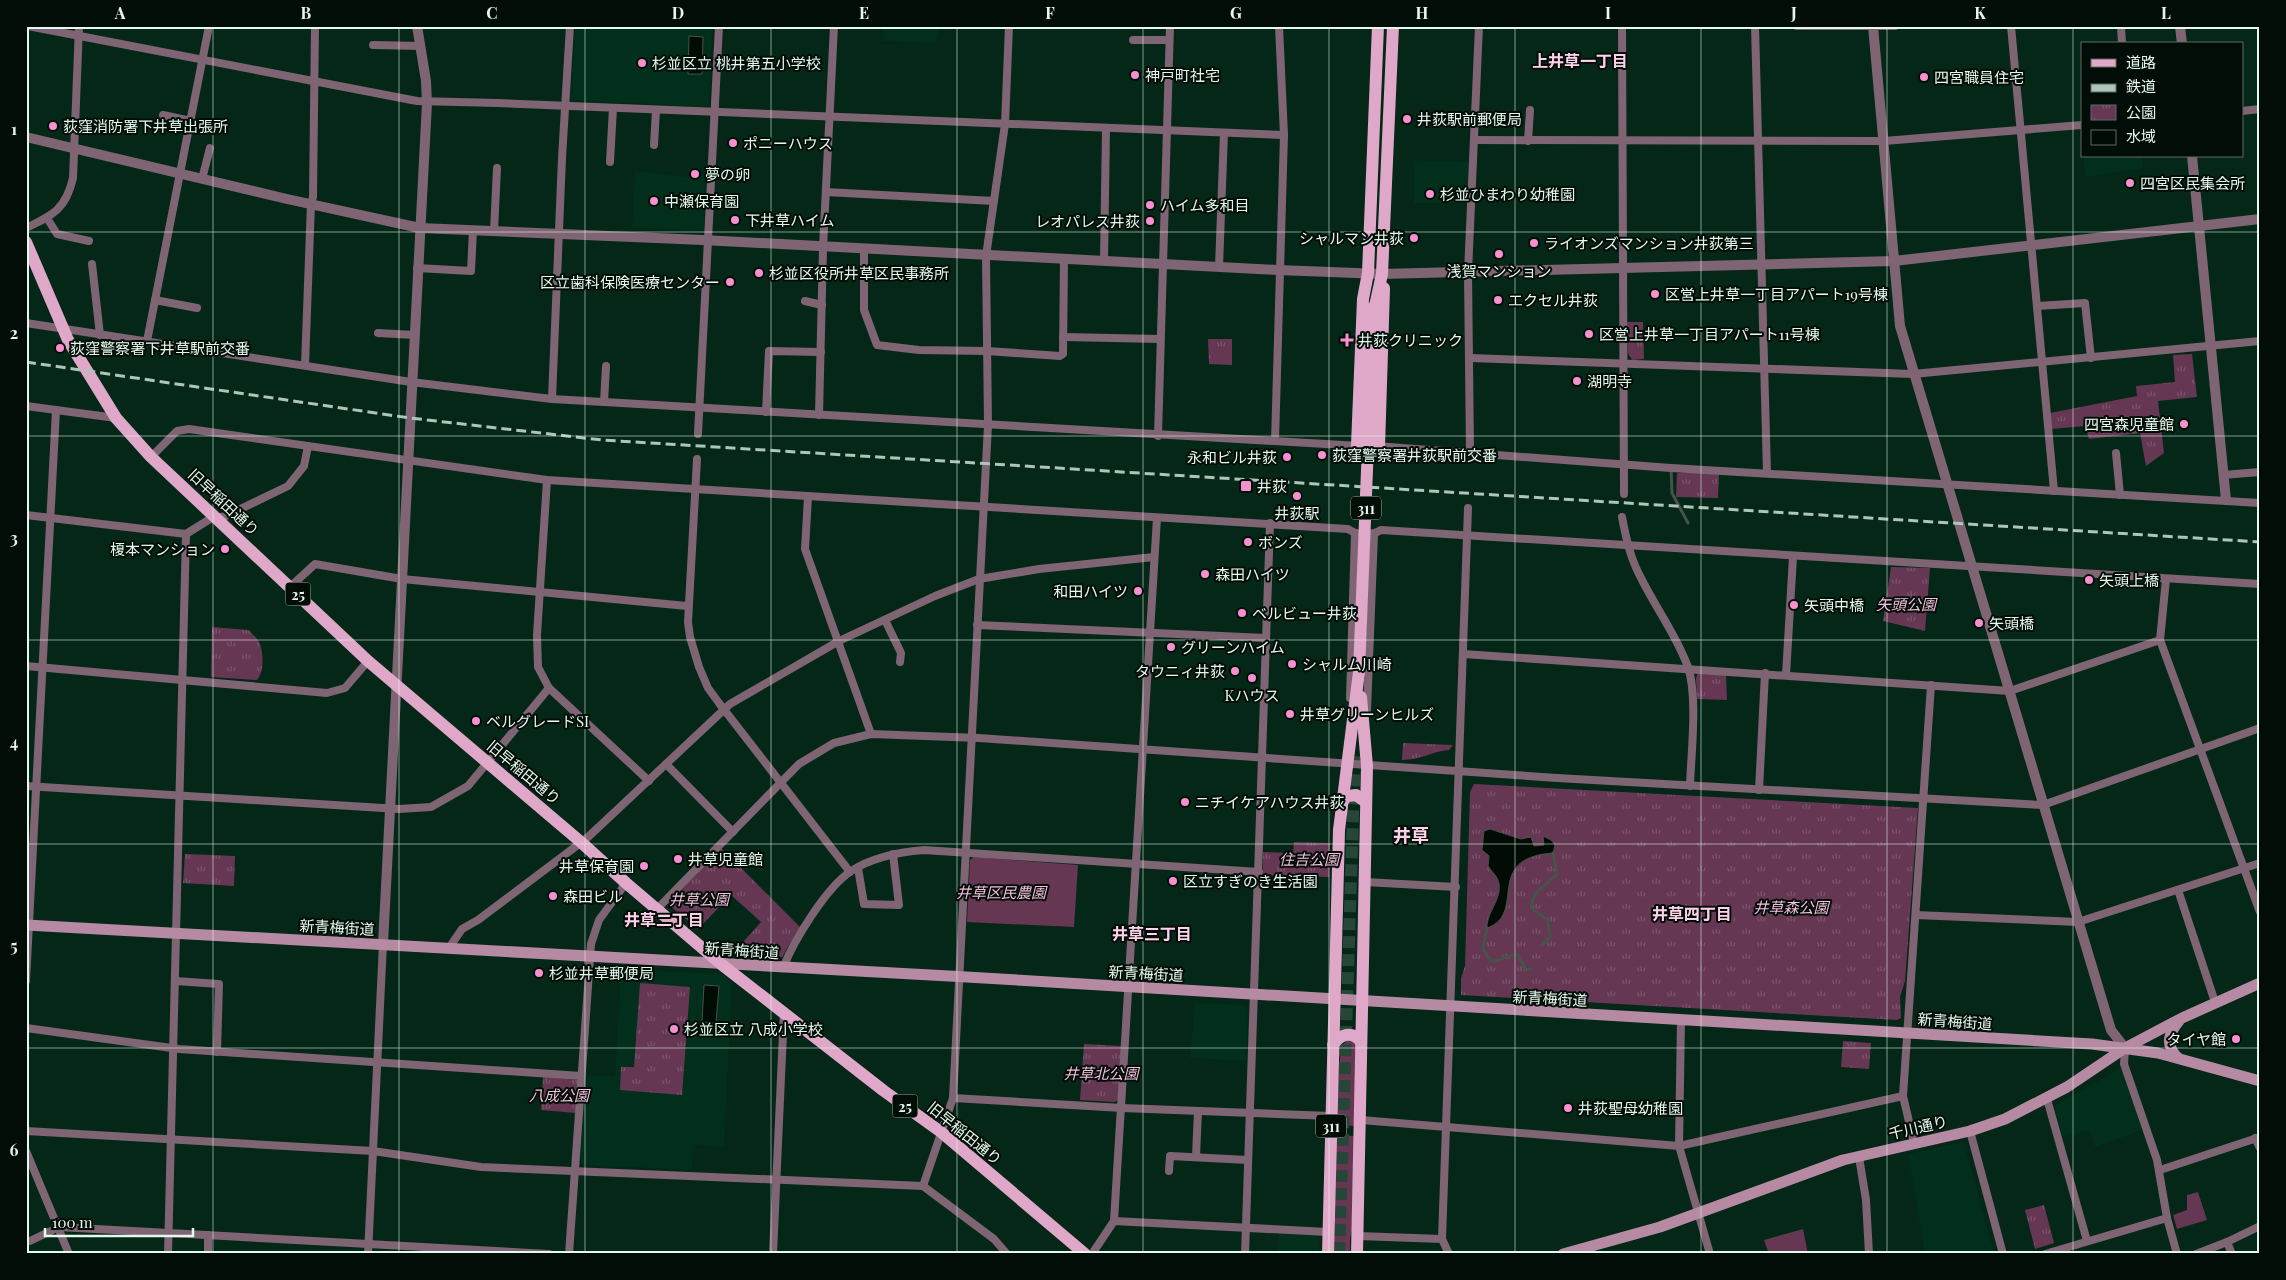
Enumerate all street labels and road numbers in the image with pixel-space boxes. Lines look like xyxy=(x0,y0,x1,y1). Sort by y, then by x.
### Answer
street label: 旧早稲田通り xyxy=(184,464,264,540)
road number: 311 xyxy=(1351,496,1381,520)
road number: 25 xyxy=(286,582,310,606)
street label: 旧早稲田通り xyxy=(483,735,565,809)
street label: 新青梅街道 xyxy=(299,915,375,939)
street label: 新青梅街道 xyxy=(704,937,780,963)
street label: 新青梅街道 xyxy=(1108,961,1184,985)
street label: 新青梅街道 xyxy=(1512,986,1588,1010)
street label: 新青梅街道 xyxy=(1917,1008,1993,1034)
road number: 25 xyxy=(892,1094,918,1118)
street label: 旧早稲田通り xyxy=(924,1097,1006,1169)
street label: 千川通り xyxy=(1887,1111,1949,1143)
road number: 311 xyxy=(1316,1114,1346,1138)

